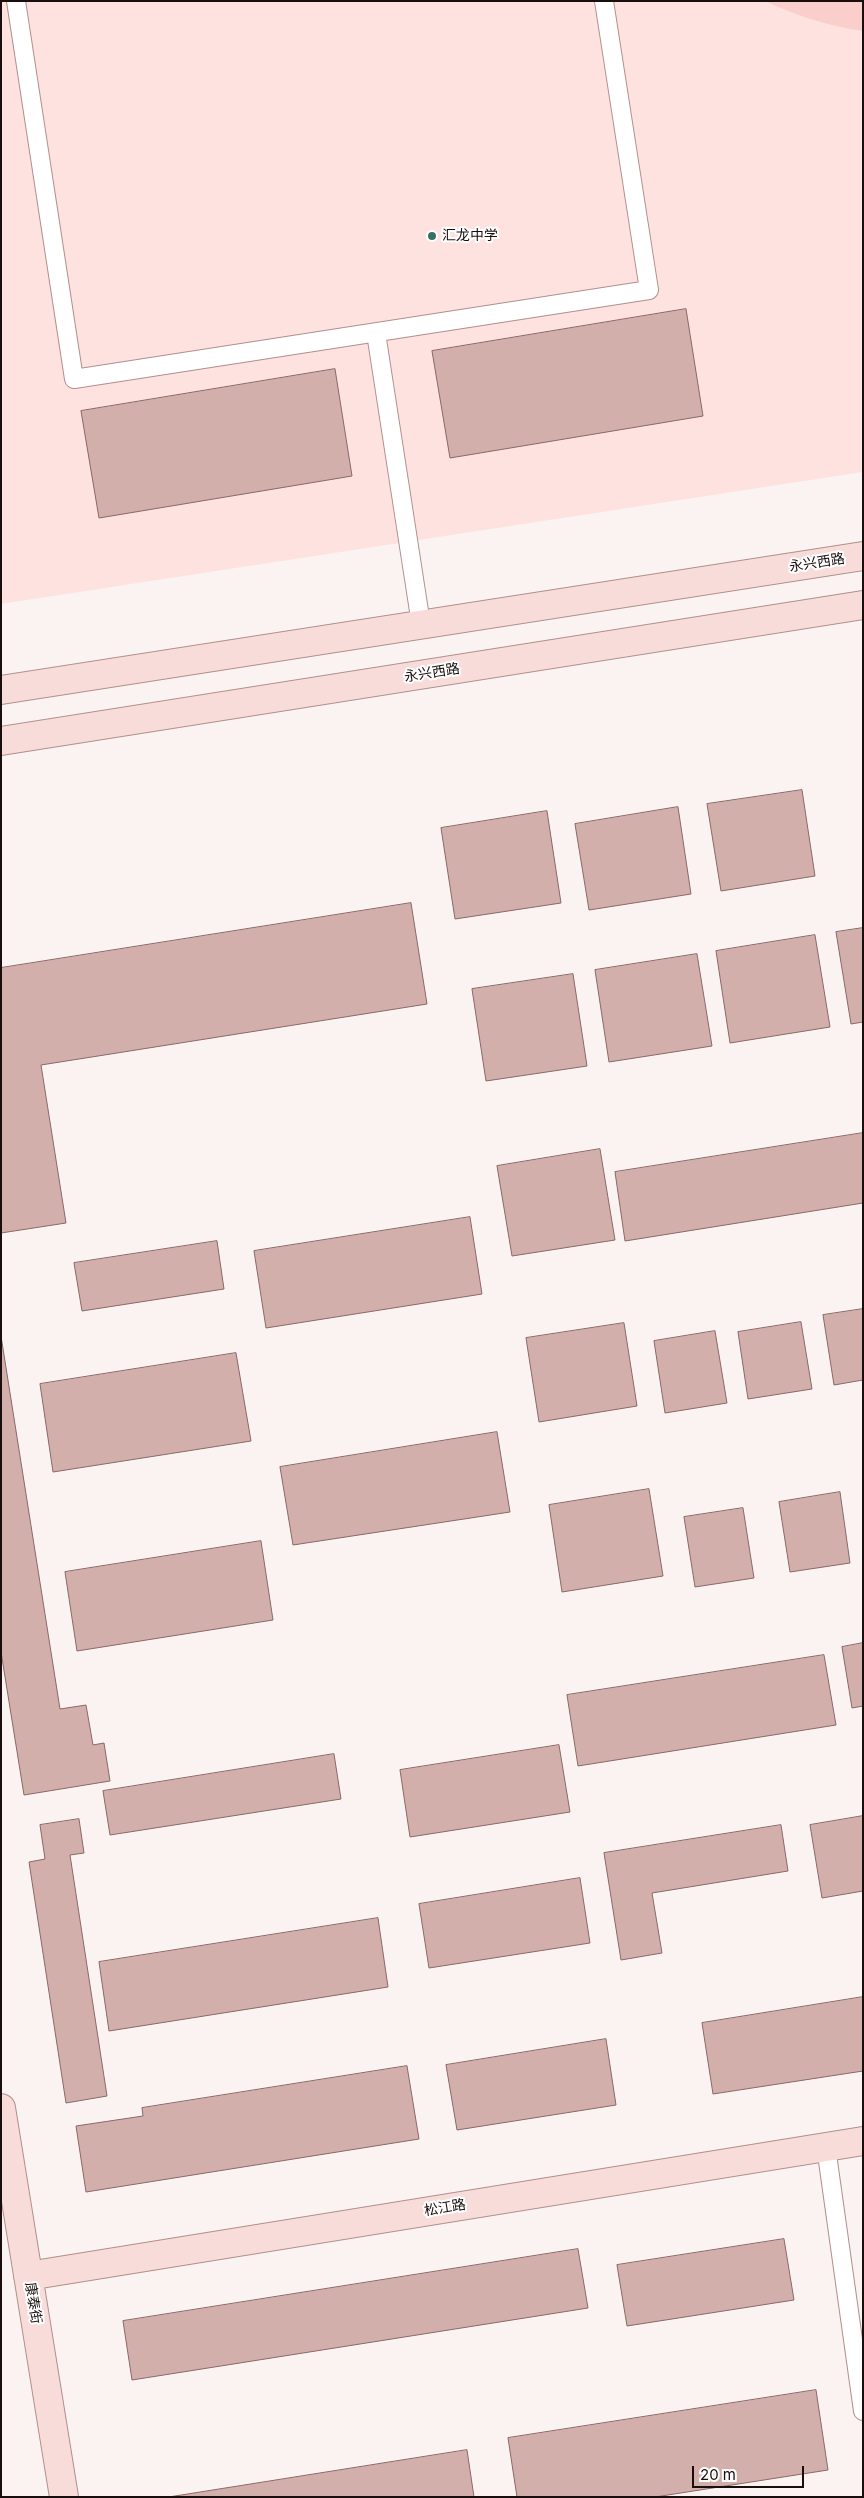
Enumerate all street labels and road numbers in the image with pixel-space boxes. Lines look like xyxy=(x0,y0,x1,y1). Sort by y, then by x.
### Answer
street label: 永兴西路 xyxy=(788,550,846,576)
street label: 永兴西路 xyxy=(403,660,461,686)
street label: 松江路 xyxy=(423,2196,467,2220)
street label: 康泰街 xyxy=(21,2281,45,2325)

